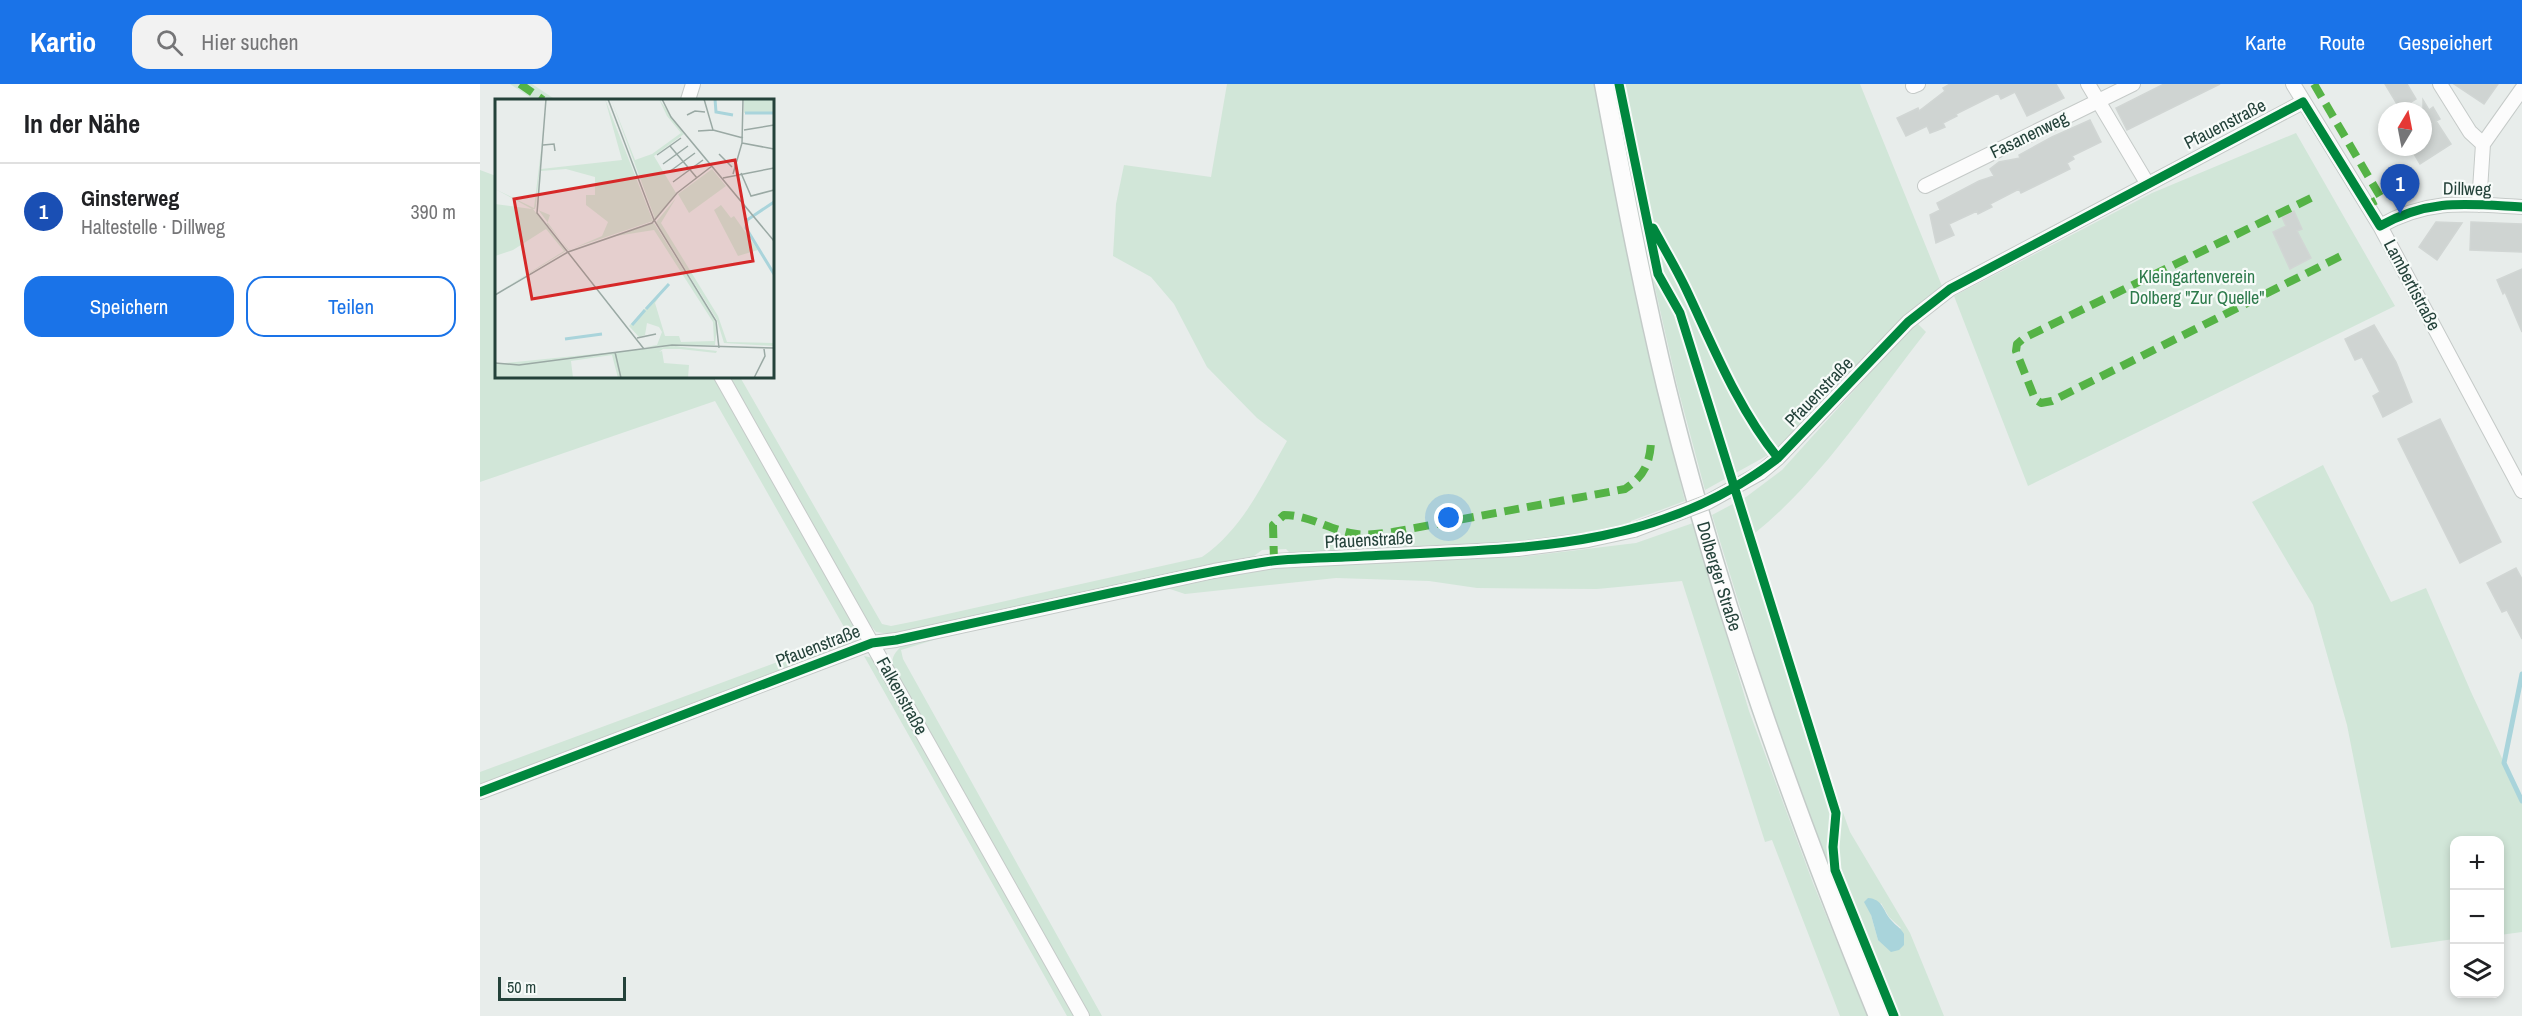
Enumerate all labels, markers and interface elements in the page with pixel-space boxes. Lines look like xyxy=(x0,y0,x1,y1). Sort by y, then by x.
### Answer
search box xyxy=(132,15,552,69)
text: Kartio xyxy=(30,23,96,61)
icon: search xyxy=(153,26,186,59)
text: Hier suchen xyxy=(201,27,299,57)
text: Karte xyxy=(2245,28,2286,57)
text: Route xyxy=(2319,28,2365,57)
text: Gespeichert xyxy=(2398,28,2492,57)
street label: Pfauenstraße xyxy=(2180,92,2270,155)
inset map xyxy=(495,99,774,378)
north arrow xyxy=(2378,102,2432,156)
street label: Fasanenweg xyxy=(1986,105,2073,164)
text: In der Nähe xyxy=(24,106,140,141)
pin: 1 xyxy=(2380,164,2420,214)
street label: Dillweg xyxy=(2443,176,2492,201)
text: Ginsterweg xyxy=(81,183,179,213)
text: 1 xyxy=(39,198,48,225)
text: 390 m xyxy=(410,198,456,225)
text: Haltestelle · Dillweg xyxy=(81,213,225,240)
street label: Lambertistraße xyxy=(2378,235,2447,335)
park label: Kleingartenverein Dolberg "Zur Quelle" xyxy=(2129,264,2265,310)
button: Speichern xyxy=(24,276,234,337)
button: Teilen xyxy=(246,276,456,337)
street label: Pfauenstraße xyxy=(1779,351,1858,432)
your location xyxy=(1434,503,1463,532)
street label: Dolberger Straße xyxy=(1691,519,1748,634)
street label: Pfauenstraße xyxy=(1324,525,1414,554)
street label: Pfauenstraße xyxy=(772,618,864,673)
street label: Falkenstraße xyxy=(871,652,934,739)
map controls xyxy=(2450,836,2504,998)
button: + xyxy=(2450,836,2504,890)
button: − xyxy=(2450,890,2504,944)
button: layers xyxy=(2450,944,2504,998)
scale bar xyxy=(498,974,626,1002)
text: 50 m xyxy=(507,976,536,998)

